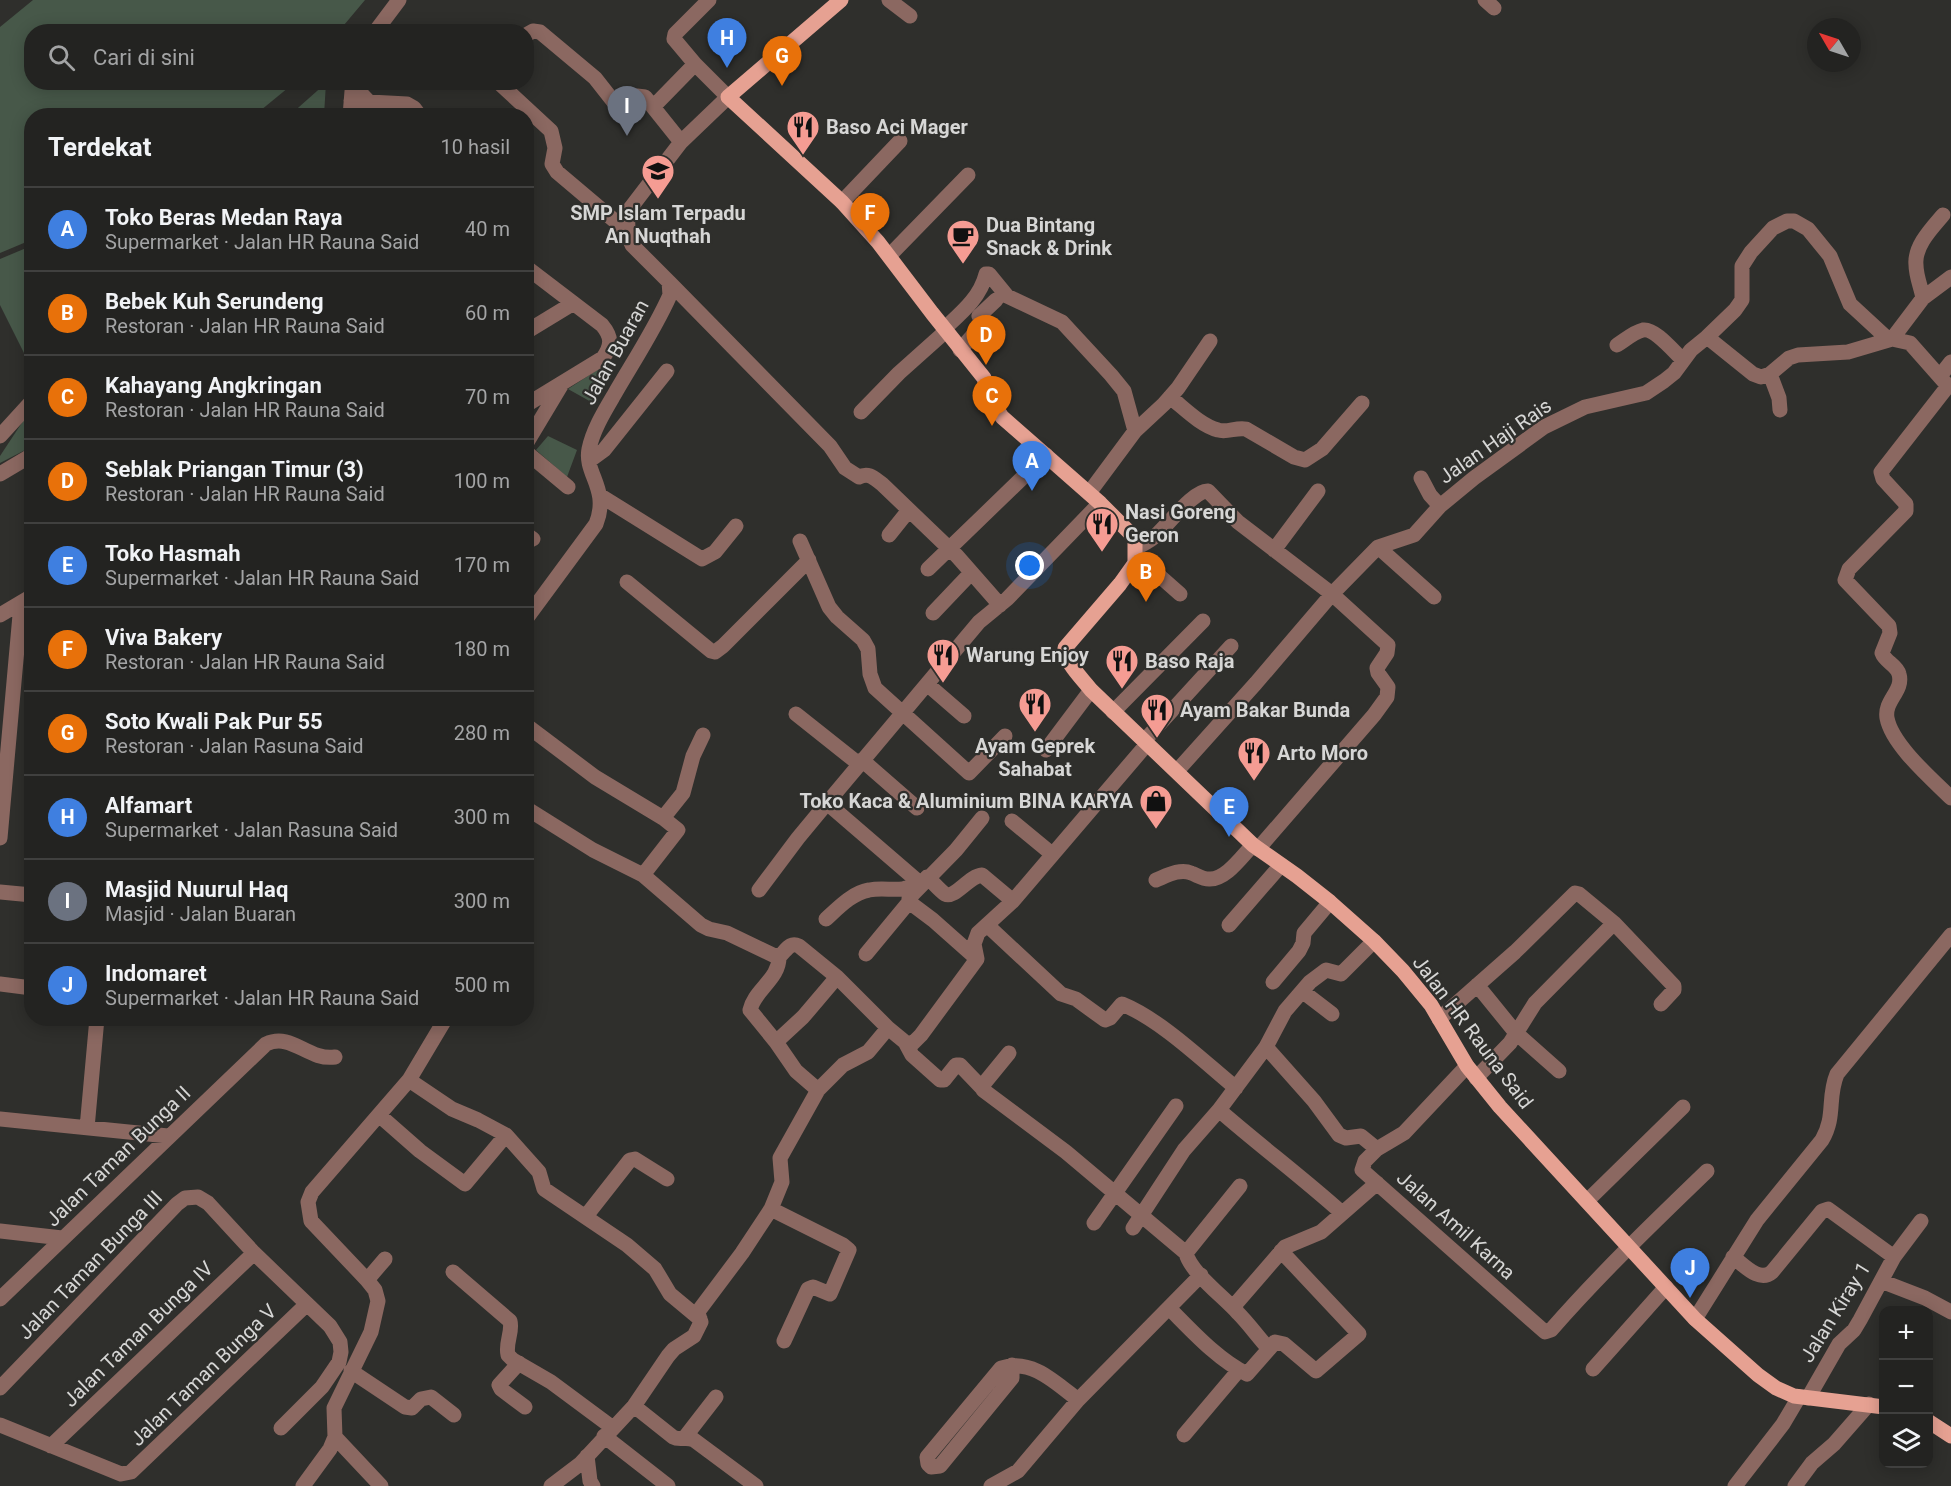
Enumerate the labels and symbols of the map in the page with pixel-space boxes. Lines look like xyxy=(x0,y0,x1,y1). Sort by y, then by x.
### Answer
north arrow xyxy=(1807,18,1861,72)
pin: H xyxy=(708,19,746,68)
pin: G xyxy=(762,36,802,86)
pin: I xyxy=(608,86,646,136)
restaurant icon: Baso Aci Mager xyxy=(785,109,821,156)
place label: Baso Aci Mager xyxy=(826,115,969,139)
school or university icon: SMP Islam Terpadu An Nuqthah xyxy=(640,153,676,200)
pin: F xyxy=(850,194,890,243)
place label: SMP Islam Terpadu An Nuqthah xyxy=(570,201,746,248)
place label: Dua Bintang Snack & Drink xyxy=(986,213,1112,260)
cafe icon: Dua Bintang Snack & Drink xyxy=(945,218,981,265)
street label: Jalan Buaran xyxy=(576,295,654,409)
pin: D xyxy=(966,316,1006,365)
pin: C xyxy=(972,376,1012,426)
street label: Jalan Haji Rais xyxy=(1434,393,1556,489)
pin: A xyxy=(1012,442,1052,491)
place label: Nasi Goreng Geron xyxy=(1125,500,1236,547)
restaurant icon: Nasi Goreng Geron xyxy=(1084,506,1120,553)
your location xyxy=(1015,551,1044,580)
pin: B xyxy=(1126,552,1166,602)
restaurant icon: Warung Enjoy xyxy=(925,637,961,684)
place label: Warung Enjoy xyxy=(966,643,1090,667)
restaurant icon: Baso Raja xyxy=(1104,643,1140,690)
place label: Baso Raja xyxy=(1145,649,1235,673)
restaurant icon: Ayam Geprek Sahabat xyxy=(1017,686,1053,733)
restaurant icon: Ayam Bakar Bunda xyxy=(1139,692,1175,739)
place label: Ayam Bakar Bunda xyxy=(1180,698,1350,722)
place label: Ayam Geprek Sahabat xyxy=(975,734,1095,781)
restaurant icon: Arto Moro xyxy=(1236,735,1272,782)
place label: Arto Moro xyxy=(1277,741,1368,765)
shop icon: Toko Kaca & Aluminium BINA KARYA xyxy=(1138,783,1174,830)
pin: E xyxy=(1210,788,1248,837)
place label: Toko Kaca & Aluminium BINA KARYA xyxy=(800,789,1134,813)
street label: Jalan HR Rauna Said xyxy=(1408,951,1538,1113)
street label: Jalan Taman Bunga II xyxy=(41,1081,195,1231)
street label: Jalan Amil Karna xyxy=(1392,1166,1520,1284)
street label: Jalan Taman Bunga III xyxy=(13,1186,167,1344)
pin: J xyxy=(1670,1248,1710,1298)
street label: Jalan Taman Bunga IV xyxy=(58,1256,218,1412)
street label: Jalan Kiray 1 xyxy=(1795,1257,1875,1367)
street label: Jalan Taman Bunga V xyxy=(125,1299,281,1451)

